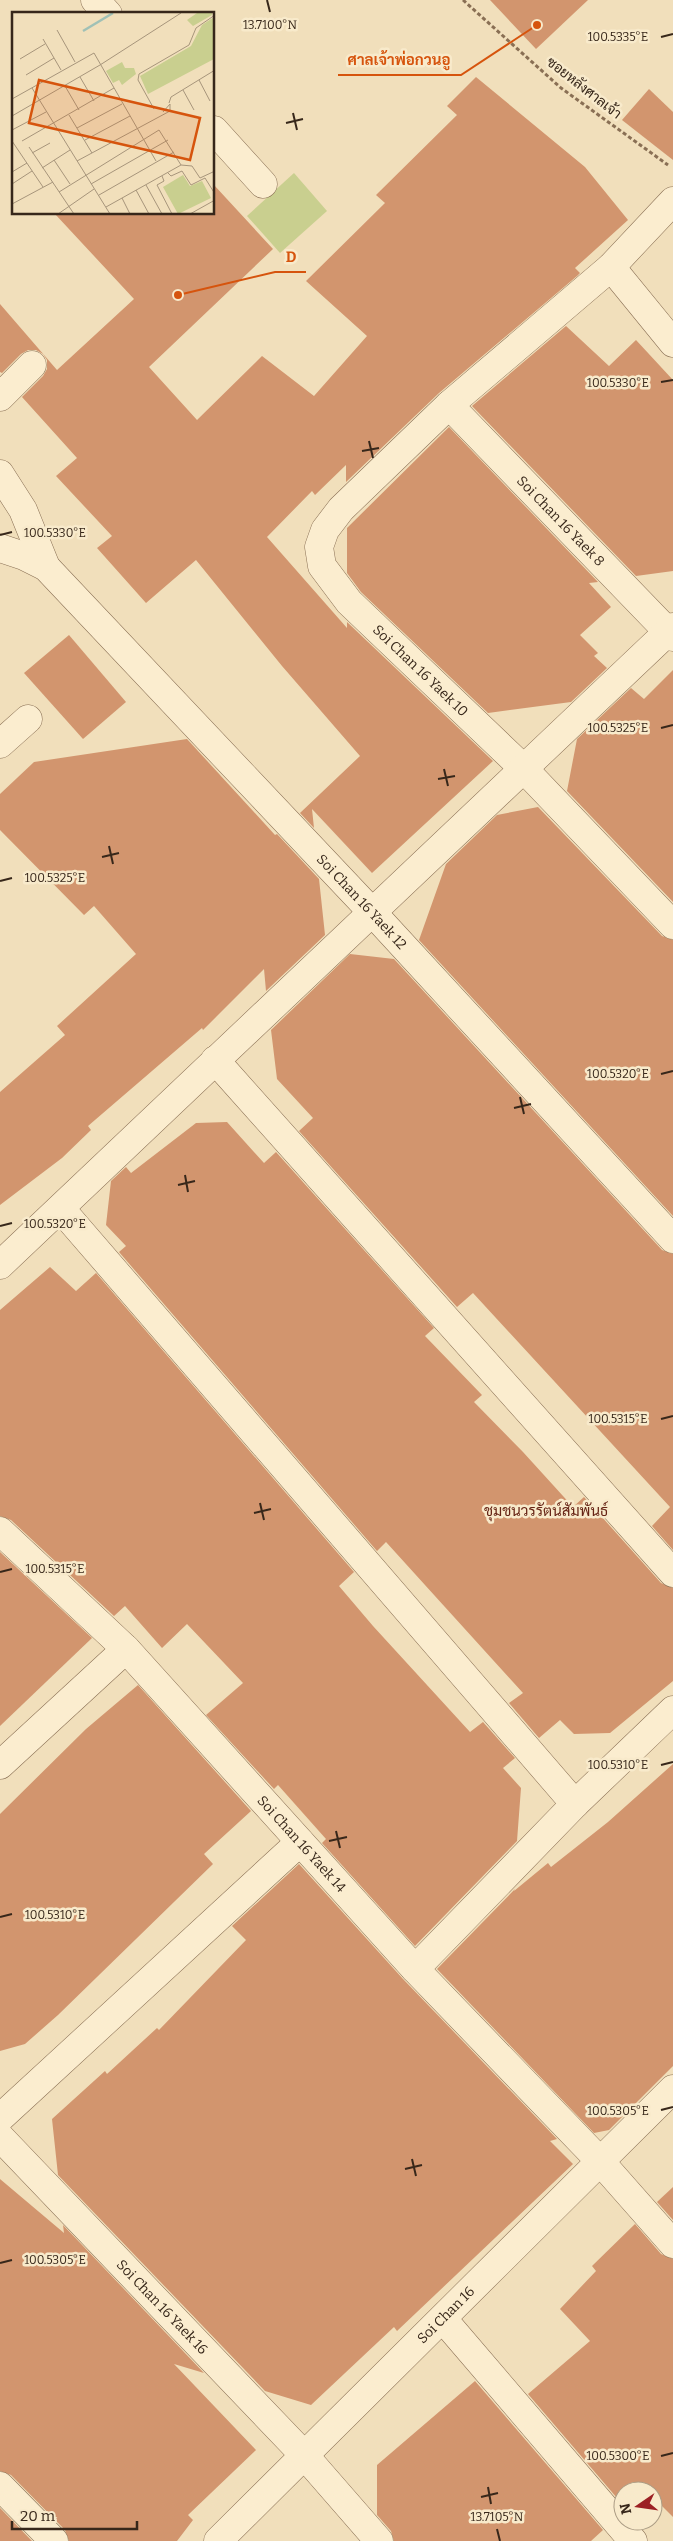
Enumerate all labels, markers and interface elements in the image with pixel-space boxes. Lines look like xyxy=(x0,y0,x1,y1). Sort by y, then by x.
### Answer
inset map xyxy=(12,12,215,215)
text: 13.7100°N xyxy=(243,18,298,32)
text: 100.5335°E xyxy=(588,30,648,44)
callout: ศาลเจ้าพ่อกวนอู xyxy=(338,45,461,75)
text: ศาลเจ้าพ่อกวนอู xyxy=(348,50,450,71)
street label: ซอยหลังศาลเจ้า xyxy=(543,53,626,123)
callout: D xyxy=(275,242,306,272)
text: D xyxy=(286,248,297,266)
text: 100.5330°E xyxy=(587,376,649,390)
street label: Soi Chan 16 Yaek 8 xyxy=(513,472,608,570)
text: 100.5330°E xyxy=(24,526,86,540)
street label: Soi Chan 16 Yaek 10 xyxy=(369,621,472,720)
text: 100.5325°E xyxy=(588,721,648,735)
street label: Soi Chan 16 Yaek 12 xyxy=(313,851,410,953)
text: 100.5325°E xyxy=(25,871,85,885)
text: 100.5320°E xyxy=(587,1067,649,1081)
text: 100.5320°E xyxy=(24,1217,86,1231)
text: 100.5315°E xyxy=(589,1412,647,1426)
district label: ชุมชนวรรัตน์สัมพันธ์ xyxy=(484,1501,608,1522)
text: 100.5315°E xyxy=(26,1562,84,1576)
text: 100.5310°E xyxy=(588,1758,648,1772)
street label: Soi Chan 16 Yaek 14 xyxy=(254,1792,350,1896)
text: 100.5310°E xyxy=(25,1908,85,1922)
text: 100.5305°E xyxy=(587,2104,649,2118)
text: 100.5305°E xyxy=(24,2253,86,2267)
street label: Soi Chan 16 Yaek 16 xyxy=(113,2256,212,2358)
street label: Soi Chan 16 xyxy=(414,2283,478,2347)
text: 100.5300°E xyxy=(587,2449,650,2463)
north arrow xyxy=(613,2481,663,2531)
scale bar xyxy=(12,2498,138,2530)
text: N xyxy=(616,2501,635,2516)
text: 20 m xyxy=(20,2507,56,2525)
text: 13.7105°N xyxy=(471,2510,524,2524)

